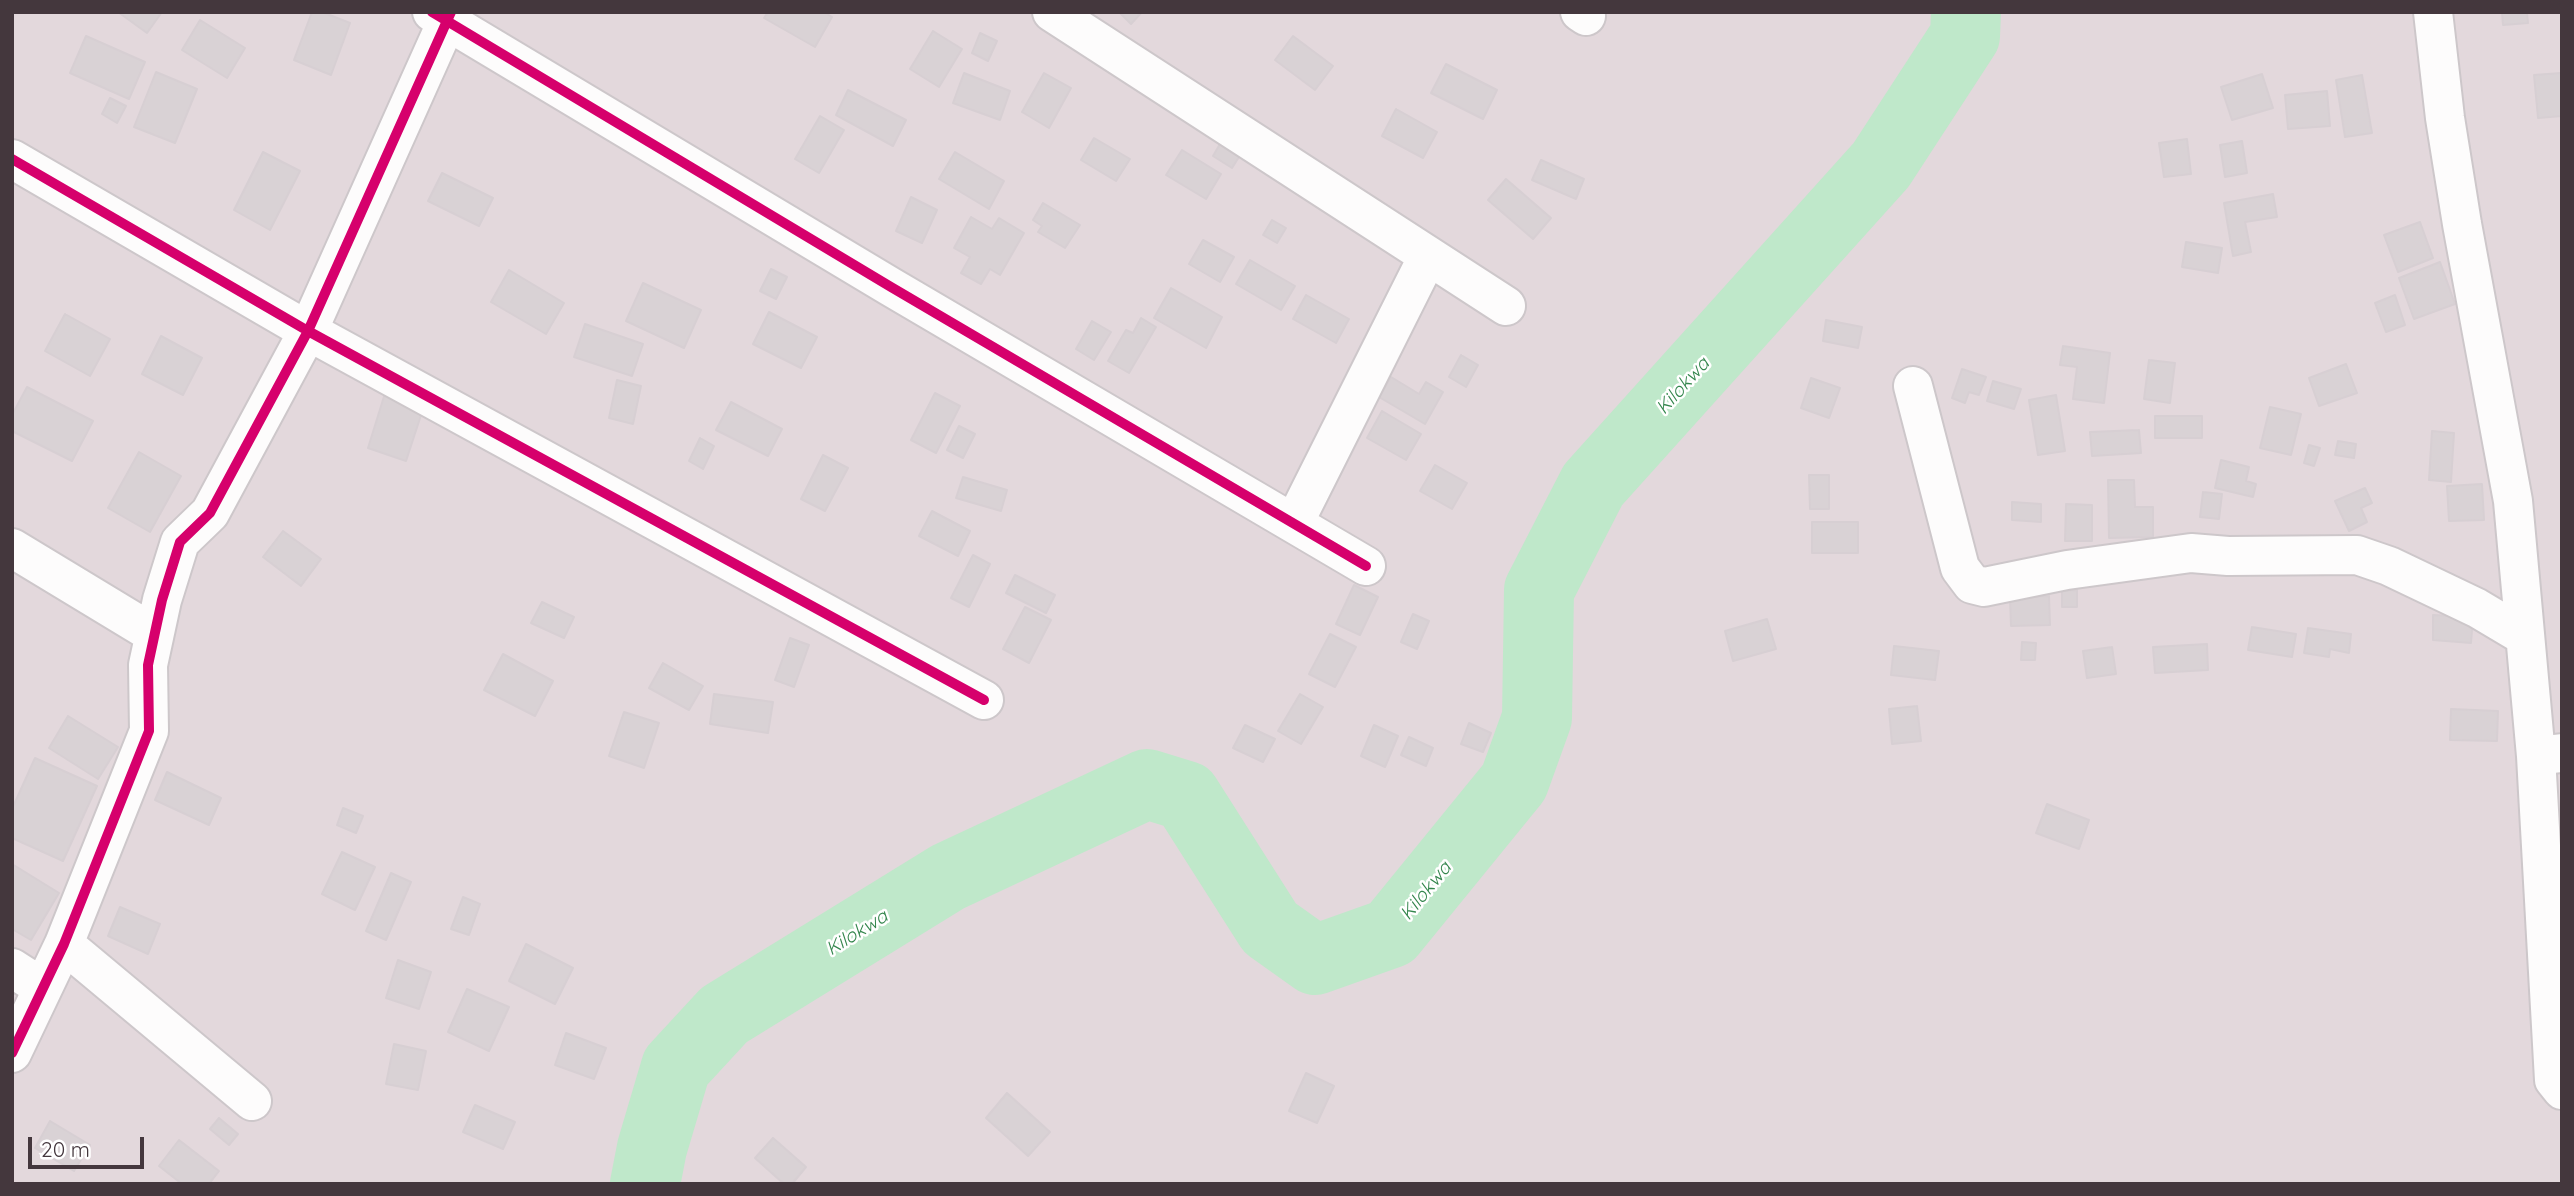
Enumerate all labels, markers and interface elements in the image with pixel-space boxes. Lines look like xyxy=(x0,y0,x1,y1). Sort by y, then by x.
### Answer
water label: Kilokwa xyxy=(1652,353,1714,419)
water label: Kilokwa xyxy=(1396,857,1456,925)
water label: Kilokwa xyxy=(822,905,892,961)
scale bar xyxy=(32,1122,147,1166)
text: 20 m xyxy=(41,1136,90,1162)

